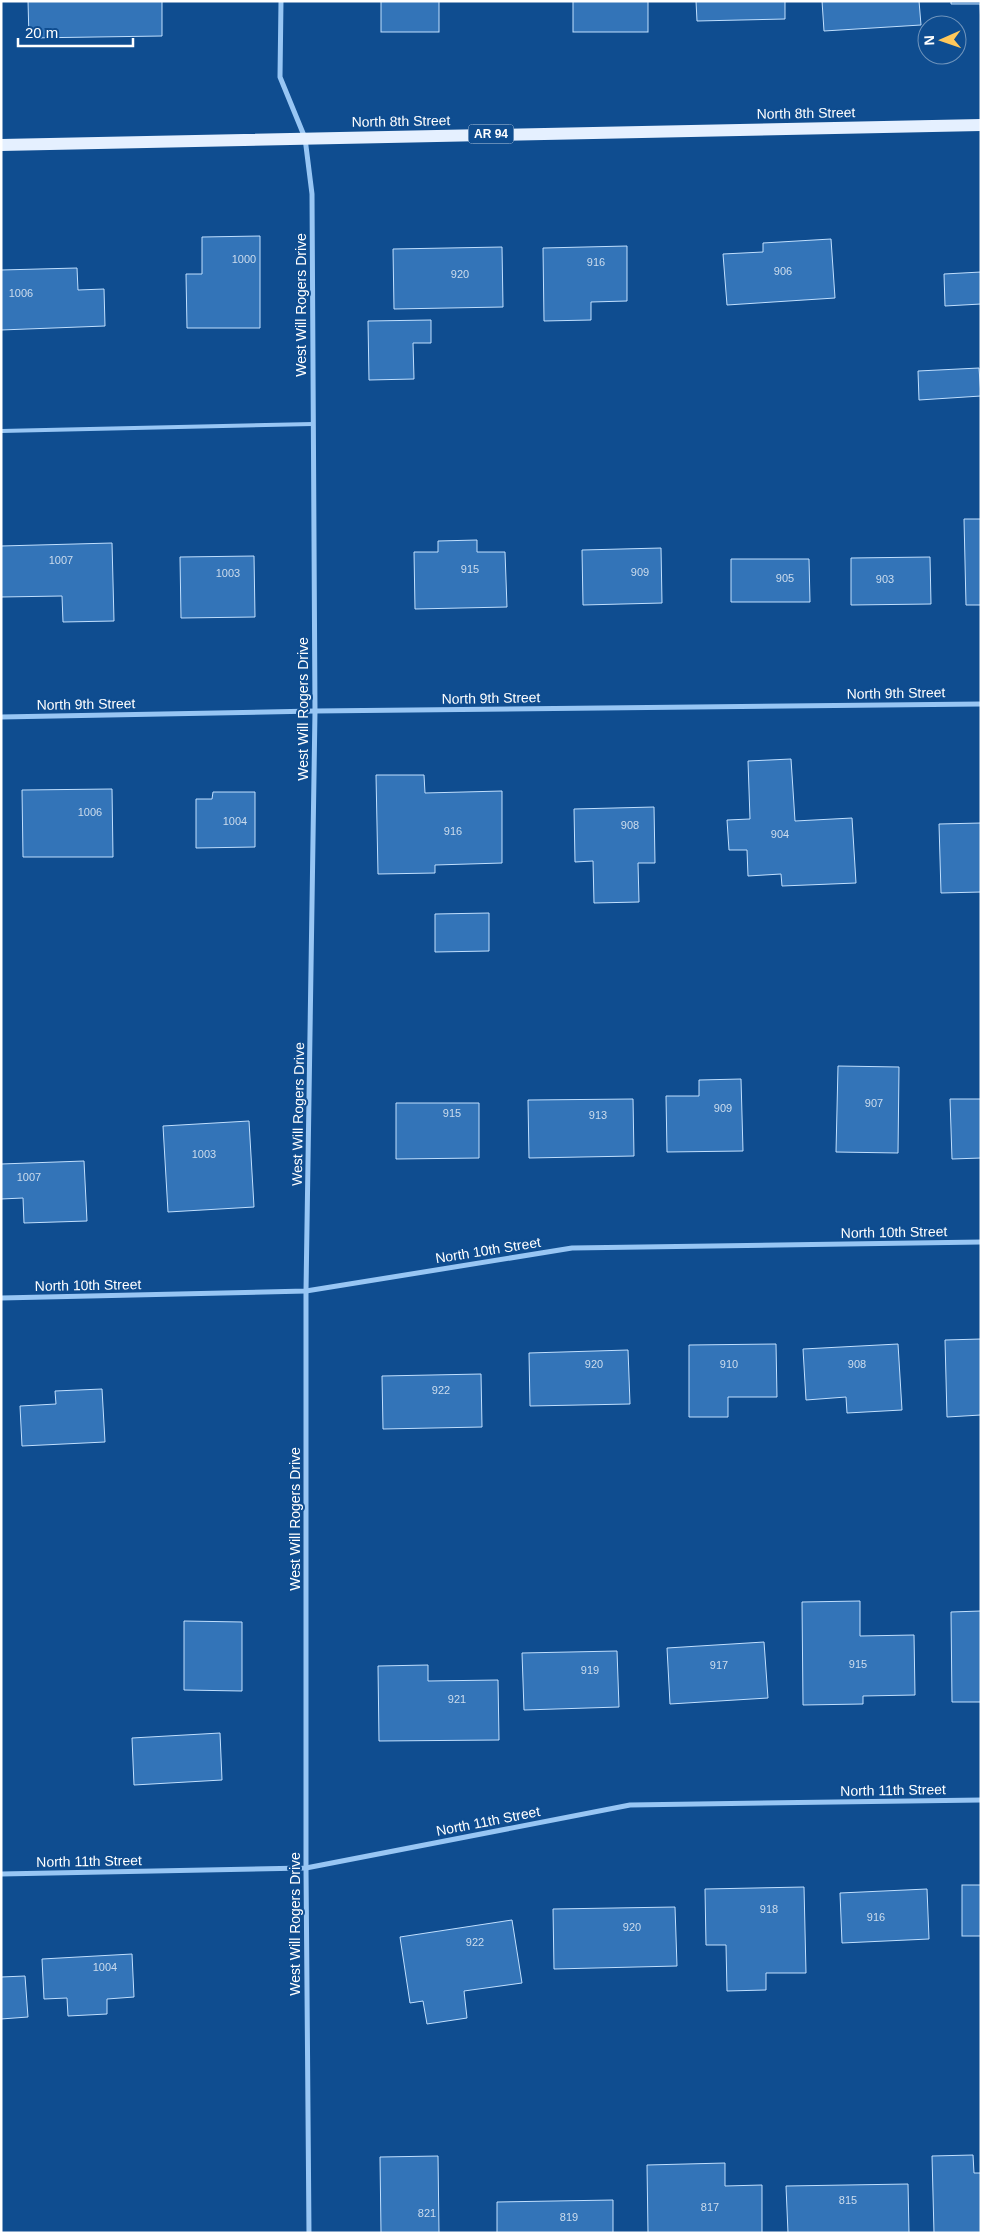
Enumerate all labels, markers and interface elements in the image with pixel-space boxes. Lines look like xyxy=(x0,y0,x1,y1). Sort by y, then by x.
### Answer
scale bar xyxy=(18,15,132,47)
north arrow xyxy=(917,15,967,65)
text: 20 m xyxy=(25,24,58,41)
text: N xyxy=(921,35,937,46)
street label: North 8th Street xyxy=(756,104,856,122)
street label: North 8th Street xyxy=(351,112,451,130)
road number: AR 94 xyxy=(468,125,514,144)
street label: West Will Rogers Drive xyxy=(293,233,309,377)
house number: 1000 xyxy=(232,253,256,265)
house number: 916 xyxy=(587,256,605,268)
house number: 906 xyxy=(774,265,792,277)
house number: 920 xyxy=(451,268,469,280)
house number: 1006 xyxy=(9,287,33,299)
house number: 1007 xyxy=(49,554,73,566)
house number: 915 xyxy=(461,563,479,575)
house number: 909 xyxy=(631,566,649,578)
house number: 1003 xyxy=(216,567,240,579)
house number: 905 xyxy=(776,572,794,584)
house number: 903 xyxy=(876,573,894,585)
street label: West Will Rogers Drive xyxy=(295,637,311,781)
street label: North 9th Street xyxy=(846,684,946,702)
street label: North 9th Street xyxy=(441,689,541,707)
street label: North 9th Street xyxy=(36,695,136,713)
house number: 1006 xyxy=(78,806,102,818)
house number: 1004 xyxy=(223,815,247,827)
house number: 908 xyxy=(621,819,639,831)
house number: 916 xyxy=(444,825,462,837)
house number: 904 xyxy=(771,828,789,840)
street label: West Will Rogers Drive xyxy=(289,1042,307,1186)
house number: 907 xyxy=(865,1097,883,1109)
house number: 909 xyxy=(714,1102,732,1114)
house number: 915 xyxy=(443,1107,461,1119)
house number: 913 xyxy=(589,1109,607,1121)
house number: 1003 xyxy=(192,1148,216,1160)
house number: 1007 xyxy=(17,1171,41,1183)
street label: North 10th Street xyxy=(841,1223,948,1241)
street label: North 10th Street xyxy=(434,1234,542,1266)
street label: North 10th Street xyxy=(35,1276,142,1294)
house number: 920 xyxy=(585,1358,603,1370)
house number: 910 xyxy=(720,1358,738,1370)
house number: 908 xyxy=(848,1358,866,1370)
house number: 922 xyxy=(432,1384,450,1396)
street label: West Will Rogers Drive xyxy=(287,1447,303,1591)
house number: 915 xyxy=(849,1658,867,1670)
house number: 917 xyxy=(710,1659,728,1671)
house number: 919 xyxy=(581,1664,599,1676)
house number: 921 xyxy=(448,1693,466,1705)
street label: North 11th Street xyxy=(840,1781,946,1799)
street label: North 11th Street xyxy=(435,1803,541,1839)
street label: North 11th Street xyxy=(36,1852,142,1870)
street label: West Will Rogers Drive xyxy=(287,1852,303,1996)
house number: 918 xyxy=(760,1903,778,1915)
house number: 916 xyxy=(867,1911,885,1923)
house number: 920 xyxy=(623,1921,641,1933)
house number: 922 xyxy=(466,1936,484,1948)
house number: 1004 xyxy=(93,1961,117,1973)
house number: 815 xyxy=(839,2194,857,2206)
house number: 817 xyxy=(701,2201,719,2213)
house number: 821 xyxy=(418,2207,436,2219)
house number: 819 xyxy=(560,2211,578,2223)

